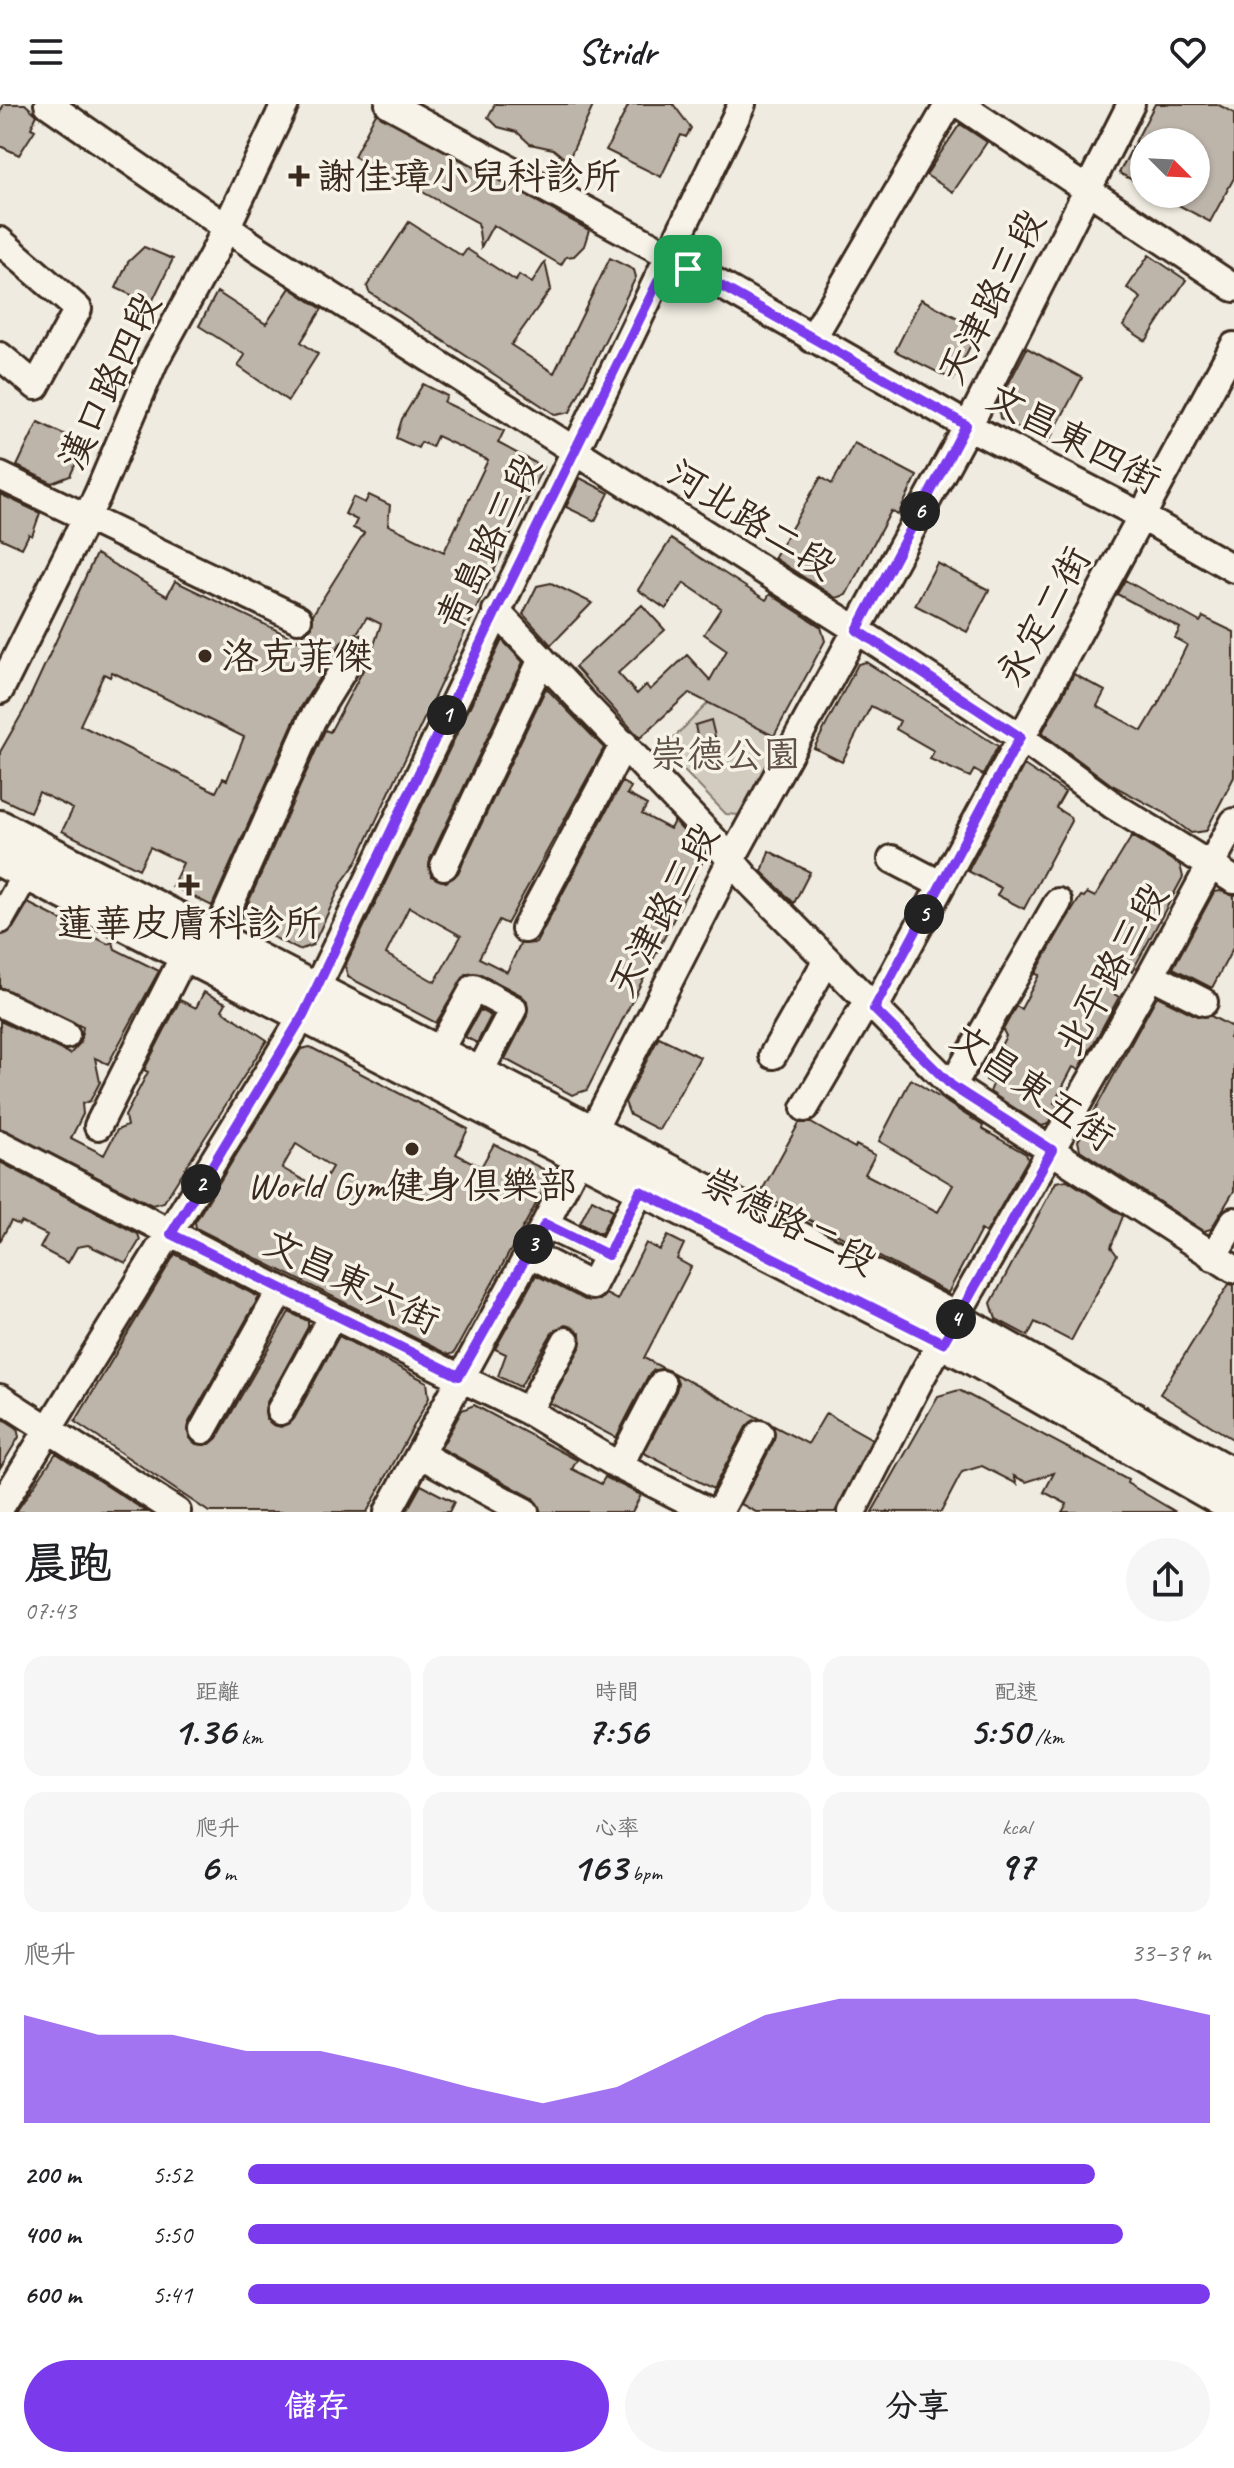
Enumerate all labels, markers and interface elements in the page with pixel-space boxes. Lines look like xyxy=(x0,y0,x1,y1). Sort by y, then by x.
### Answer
text: Stridr xyxy=(578,29,656,75)
icon: menu xyxy=(24,30,68,74)
icon: heart xyxy=(1166,30,1210,74)
north arrow xyxy=(1130,128,1210,208)
map controls xyxy=(1130,128,1210,208)
place label: 謝佳璋小兒科診所 xyxy=(317,153,621,200)
marker: 謝佳璋小兒科診所 xyxy=(288,165,310,187)
street label: 天津路三段 xyxy=(927,202,1056,393)
pin xyxy=(654,235,722,303)
icon: arrive xyxy=(666,247,710,291)
street label: 漢口路四段 xyxy=(48,285,171,477)
street label: 文昌東四街 xyxy=(979,373,1169,504)
street label: 青島路三段 xyxy=(426,447,551,638)
street label: 河北路二段 xyxy=(659,449,845,590)
pin: 6 xyxy=(900,491,940,531)
text: 6 xyxy=(915,497,925,525)
street label: 永定二街 xyxy=(986,538,1101,694)
place label: 洛克菲傑 xyxy=(221,633,373,680)
marker: 洛克菲傑 xyxy=(196,647,214,665)
pin: 1 xyxy=(427,695,467,735)
text: 1 xyxy=(442,701,452,729)
park label: 崇德公園 xyxy=(649,731,801,778)
street label: 天津路三段 xyxy=(598,815,729,1005)
marker: 蓮華皮膚科診所 xyxy=(178,874,200,896)
street label: 北平路三段 xyxy=(1045,875,1178,1064)
pin: 5 xyxy=(904,894,944,934)
place label: 蓮華皮膚科診所 xyxy=(56,900,322,947)
text: 5 xyxy=(919,900,929,928)
street label: 文昌東五街 xyxy=(941,1014,1124,1161)
marker: World Gym健身俱樂部 xyxy=(403,1140,421,1158)
street label: 崇德路二段 xyxy=(693,1157,884,1286)
place label: World Gym健身俱樂部 xyxy=(247,1162,577,1209)
pin: 2 xyxy=(181,1164,221,1204)
text: 2 xyxy=(196,1170,206,1198)
street label: 文昌東六街 xyxy=(256,1219,447,1344)
pin: 3 xyxy=(513,1224,553,1264)
text: 3 xyxy=(528,1230,538,1258)
pin: 4 xyxy=(936,1299,976,1339)
text: 4 xyxy=(951,1305,961,1333)
text: 晨跑 xyxy=(24,1536,112,1591)
button: share xyxy=(1126,1538,1210,1622)
text: 07:43 xyxy=(24,1594,76,1627)
text: 距離 xyxy=(196,1678,240,1706)
text: 時間 xyxy=(595,1678,639,1706)
text: 配速 xyxy=(994,1678,1038,1706)
text: 1.36 xyxy=(173,1706,236,1756)
text: 7:56 xyxy=(586,1706,648,1756)
text: 5:50 xyxy=(969,1706,1030,1756)
text: km xyxy=(236,1723,262,1751)
text: /km xyxy=(1030,1723,1064,1751)
text: kcal xyxy=(1002,1813,1031,1841)
text: 爬升 xyxy=(196,1814,240,1842)
text: 心率 xyxy=(595,1814,639,1842)
text: 97 xyxy=(999,1841,1034,1891)
text: 6 xyxy=(199,1842,218,1892)
text: 163 xyxy=(572,1842,627,1892)
text: m xyxy=(218,1859,236,1887)
text: bpm xyxy=(627,1859,662,1887)
text: 33–39 m xyxy=(1131,1936,1210,1969)
text: 爬升 xyxy=(24,1938,76,1971)
text: 200 m xyxy=(24,2158,80,2191)
text: 5:52 xyxy=(152,2158,192,2191)
text: 400 m xyxy=(24,2218,80,2251)
text: 5:50 xyxy=(152,2218,192,2251)
text: 600 m xyxy=(24,2278,81,2311)
text: 5:41 xyxy=(152,2278,192,2311)
button: 儲存 xyxy=(24,2360,609,2452)
button: 分享 xyxy=(625,2360,1210,2452)

